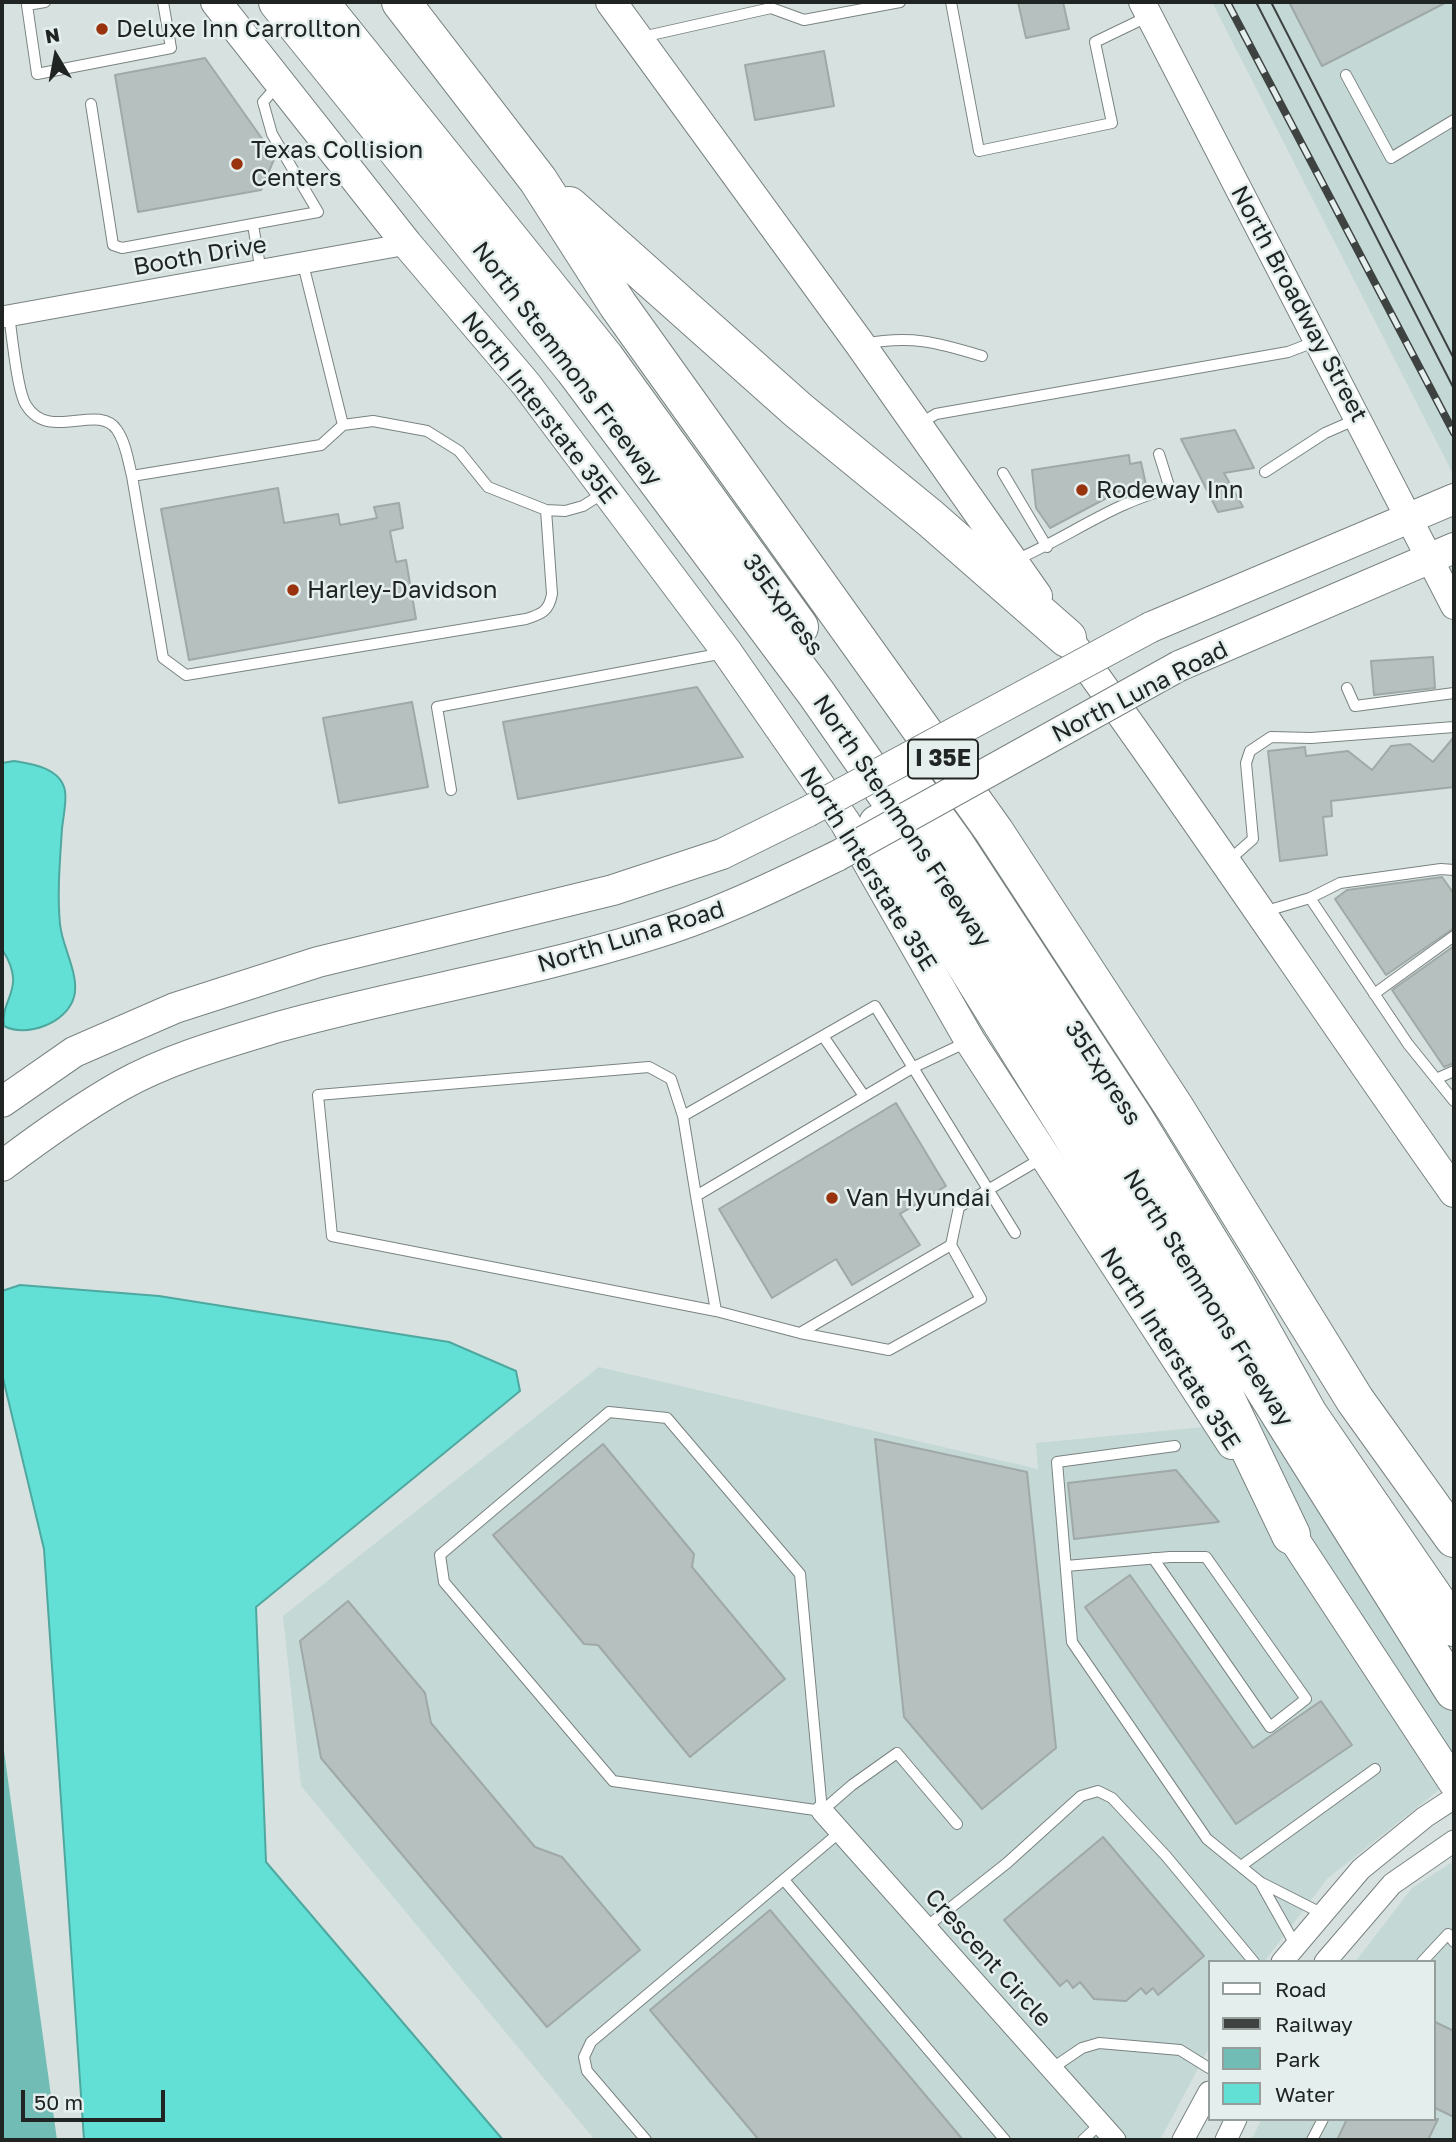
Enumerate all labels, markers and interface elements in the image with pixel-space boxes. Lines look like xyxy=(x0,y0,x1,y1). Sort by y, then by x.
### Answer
place label: Deluxe Inn Carrollton xyxy=(116,15,361,43)
north arrow xyxy=(21,21,91,91)
marker: Deluxe Inn Carrollton xyxy=(94,21,110,37)
text: N xyxy=(43,22,61,47)
place label: Texas Collision Centers xyxy=(251,136,423,192)
marker: Texas Collision Centers xyxy=(229,156,245,172)
street label: North Broadway Street xyxy=(1224,181,1374,427)
street label: Booth Drive xyxy=(131,230,269,282)
street label: North Stemmons Freeway xyxy=(466,236,668,492)
street label: North Interstate 35E xyxy=(455,306,623,510)
place label: Rodeway Inn xyxy=(1096,476,1243,504)
marker: Rodeway Inn xyxy=(1074,482,1090,498)
street label: 35Express xyxy=(736,548,830,662)
place label: Harley-Davidson xyxy=(307,576,498,604)
marker: Harley-Davidson xyxy=(285,582,301,598)
street label: North Luna Road xyxy=(1047,635,1233,749)
street label: North Stemmons Freeway xyxy=(807,689,997,953)
road number: I 35E xyxy=(908,740,978,778)
street label: North Interstate 35E xyxy=(793,761,943,977)
street label: North Luna Road xyxy=(534,895,728,979)
street label: 35Express xyxy=(1059,1015,1147,1131)
street label: North Stemmons Freeway xyxy=(1117,1164,1299,1432)
place label: Van Hyundai xyxy=(846,1184,991,1212)
marker: Van Hyundai xyxy=(824,1190,840,1206)
street label: North Interstate 35E xyxy=(1094,1242,1246,1456)
street label: Crescent Circle xyxy=(919,1883,1057,2033)
legend xyxy=(1208,1960,1435,2121)
text: Road xyxy=(1275,1976,1326,2002)
text: Railway xyxy=(1275,2011,1353,2037)
text: Park xyxy=(1275,2046,1320,2072)
scale bar xyxy=(24,2076,168,2120)
text: Water xyxy=(1275,2081,1335,2107)
text: 50 m xyxy=(34,2089,83,2115)

